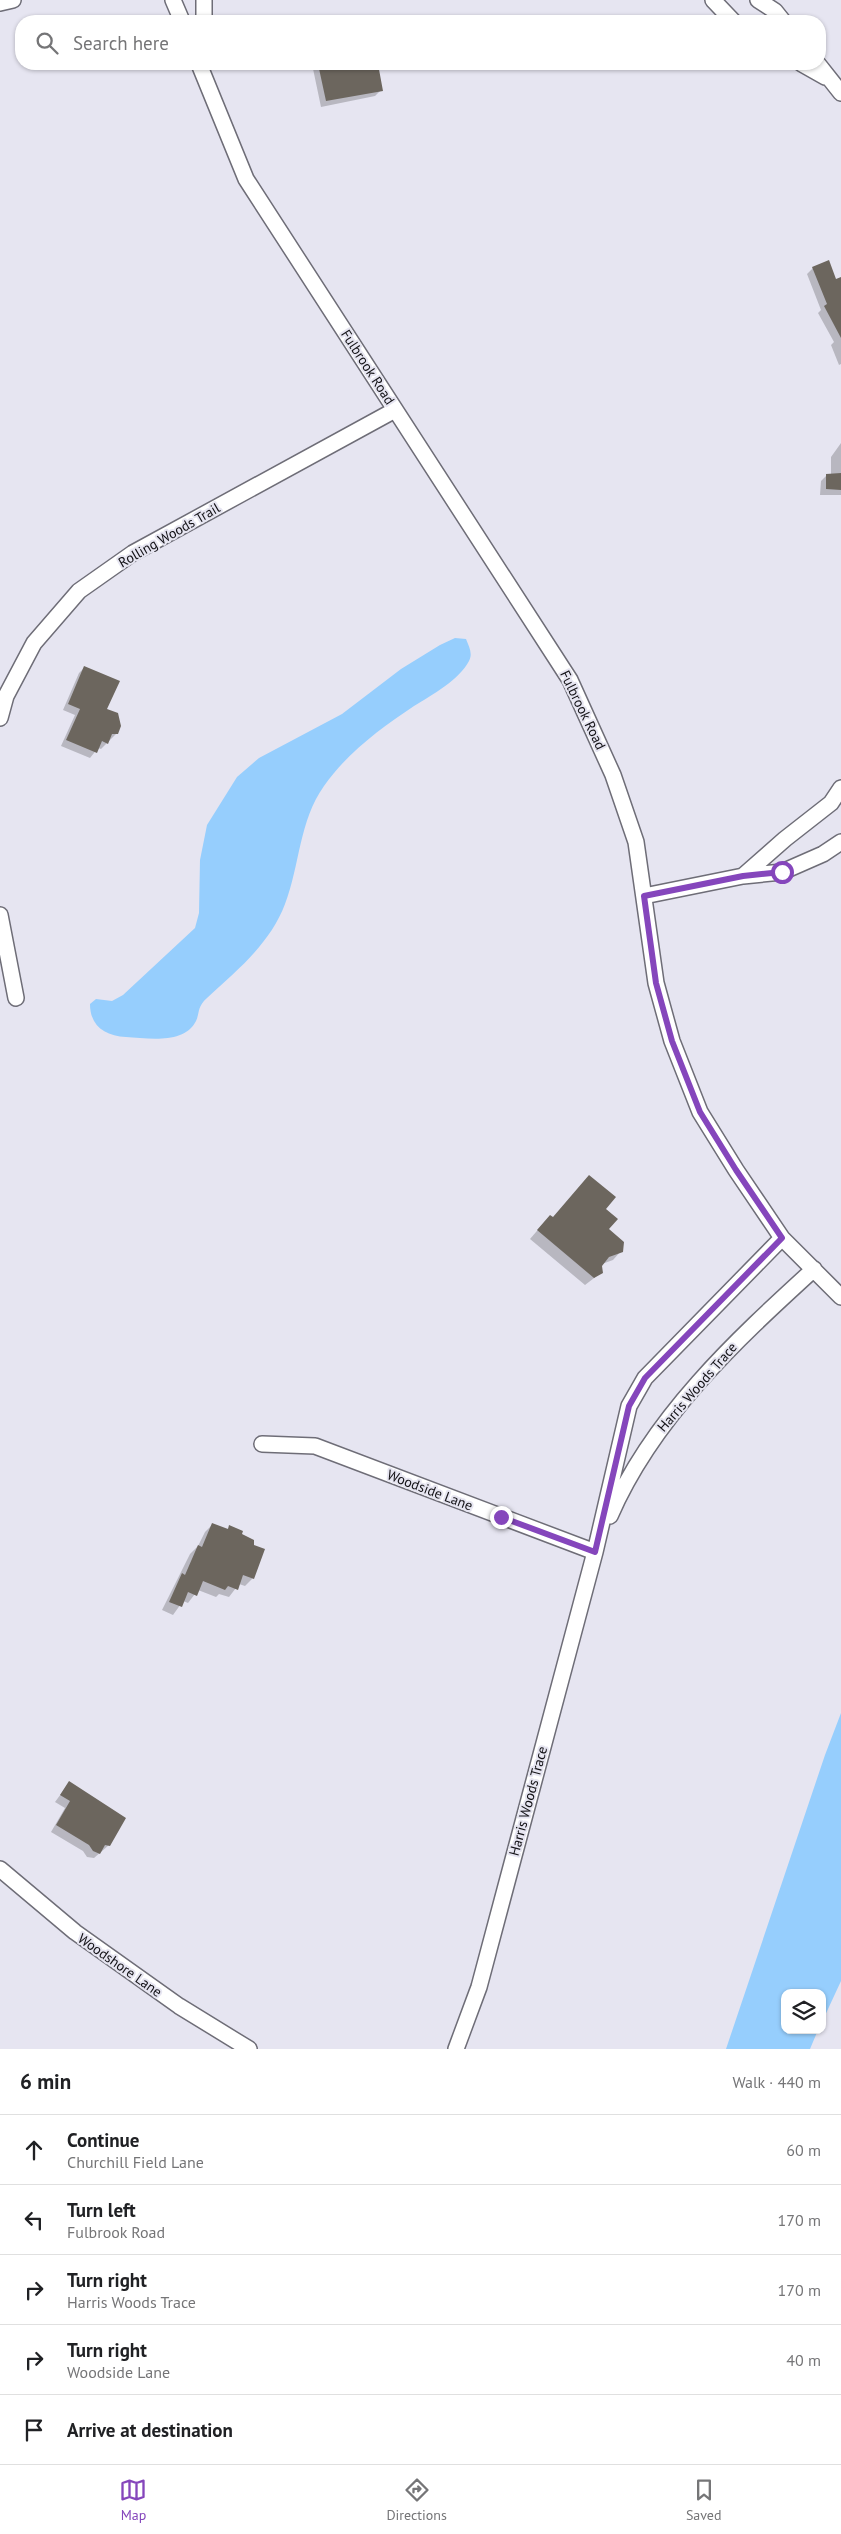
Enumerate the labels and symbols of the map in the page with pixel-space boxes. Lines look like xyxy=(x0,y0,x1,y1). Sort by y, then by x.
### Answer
street label: Fulbrook Road xyxy=(337,326,399,408)
street label: Rolling Woods Trail xyxy=(115,499,223,571)
street label: Fulbrook Road xyxy=(556,667,610,753)
route start xyxy=(771,861,794,884)
street label: Harris Woods Trace xyxy=(653,1339,741,1435)
street label: Woodside Lane xyxy=(385,1465,475,1515)
route end xyxy=(490,1506,513,1529)
street label: Harris Woods Trace xyxy=(505,1744,551,1858)
street label: Woodshore Lane xyxy=(74,1929,166,2001)

